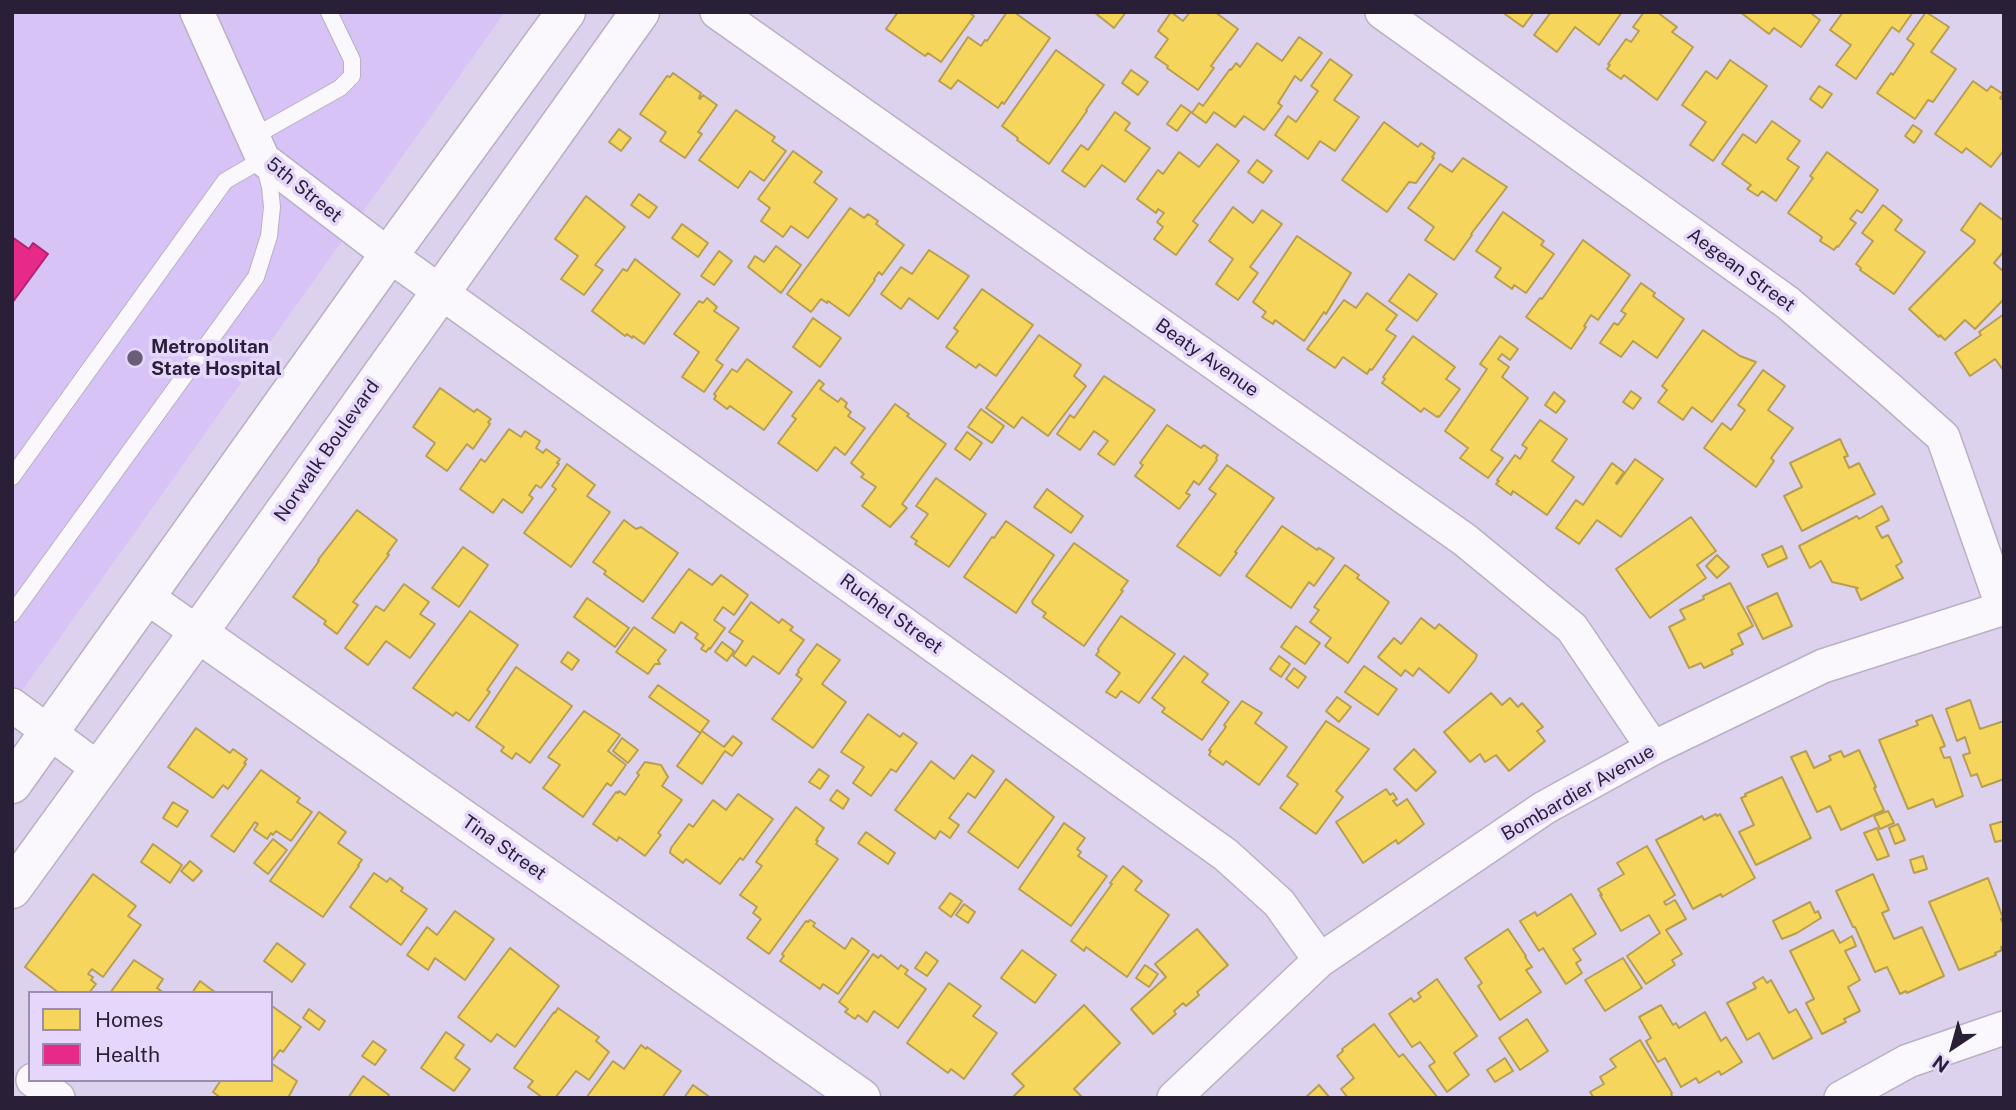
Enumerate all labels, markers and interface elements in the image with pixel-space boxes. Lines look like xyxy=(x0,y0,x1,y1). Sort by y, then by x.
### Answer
street label: 5th Street xyxy=(262,153,346,227)
street label: Aegean Street xyxy=(1683,223,1799,317)
street label: Beaty Avenue xyxy=(1151,314,1263,402)
place label: Metropolitan State Hospital xyxy=(151,336,282,380)
marker: Metropolitan State Hospital xyxy=(125,348,145,368)
street label: Norwalk Boulevard xyxy=(270,376,384,526)
street label: Ruchel Street xyxy=(835,569,947,659)
street label: Bombardier Avenue xyxy=(1497,740,1659,846)
street label: Tina Street xyxy=(457,811,551,885)
legend xyxy=(28,991,273,1082)
text: Homes xyxy=(95,1007,163,1032)
north arrow xyxy=(1918,1012,1988,1082)
text: Health xyxy=(95,1042,160,1067)
text: N xyxy=(1928,1051,1953,1077)

